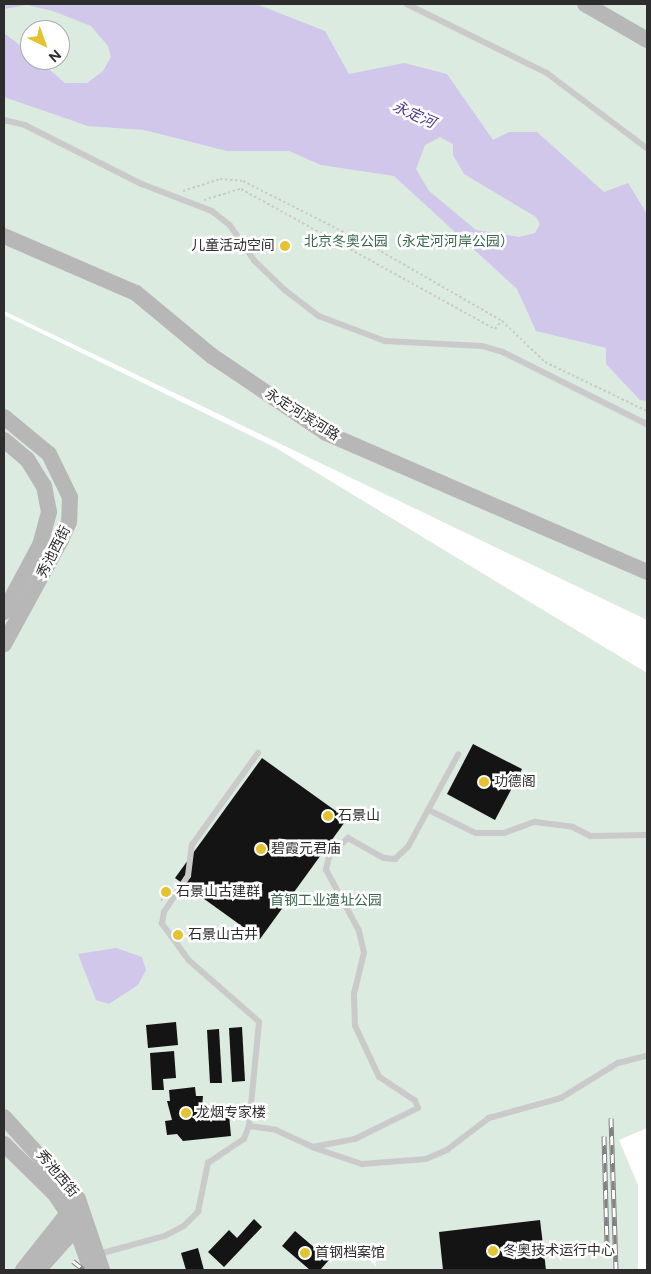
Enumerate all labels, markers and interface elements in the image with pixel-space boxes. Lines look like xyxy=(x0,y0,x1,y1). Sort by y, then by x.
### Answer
north arrow xyxy=(20,20,70,70)
text: N xyxy=(45,46,64,66)
water label: 永定河 xyxy=(390,98,438,132)
park label: 北京冬奥公园（永定河河岸公园） xyxy=(304,234,514,250)
place label: 儿童活动空间 xyxy=(191,238,275,254)
marker: 儿童活动空间 xyxy=(279,240,291,252)
street label: 永定河滨河路 xyxy=(262,386,342,444)
street label: 秀池西街 xyxy=(34,523,74,581)
place label: 功德阁 xyxy=(494,774,536,790)
marker: 功德阁 xyxy=(478,776,490,788)
place label: 石景山 xyxy=(338,808,380,824)
marker: 石景山 xyxy=(322,810,334,822)
place label: 碧霞元君庙 xyxy=(271,841,341,857)
marker: 碧霞元君庙 xyxy=(255,843,267,855)
place label: 石景山古建群 xyxy=(176,884,260,900)
marker: 石景山古建群 xyxy=(160,886,172,898)
park label: 首钢工业遗址公园 xyxy=(270,893,382,909)
place label: 石景山古井 xyxy=(188,927,258,943)
marker: 石景山古井 xyxy=(172,929,184,941)
place label: 龙烟专家楼 xyxy=(196,1105,266,1121)
marker: 龙烟专家楼 xyxy=(180,1107,192,1119)
street label: 秀池西街 xyxy=(33,1147,81,1201)
place label: 冬奥技术运行中心 xyxy=(503,1243,615,1259)
place label: 首钢档案馆 xyxy=(315,1245,385,1261)
marker: 冬奥技术运行中心 xyxy=(487,1245,499,1257)
marker: 首钢档案馆 xyxy=(299,1247,311,1259)

